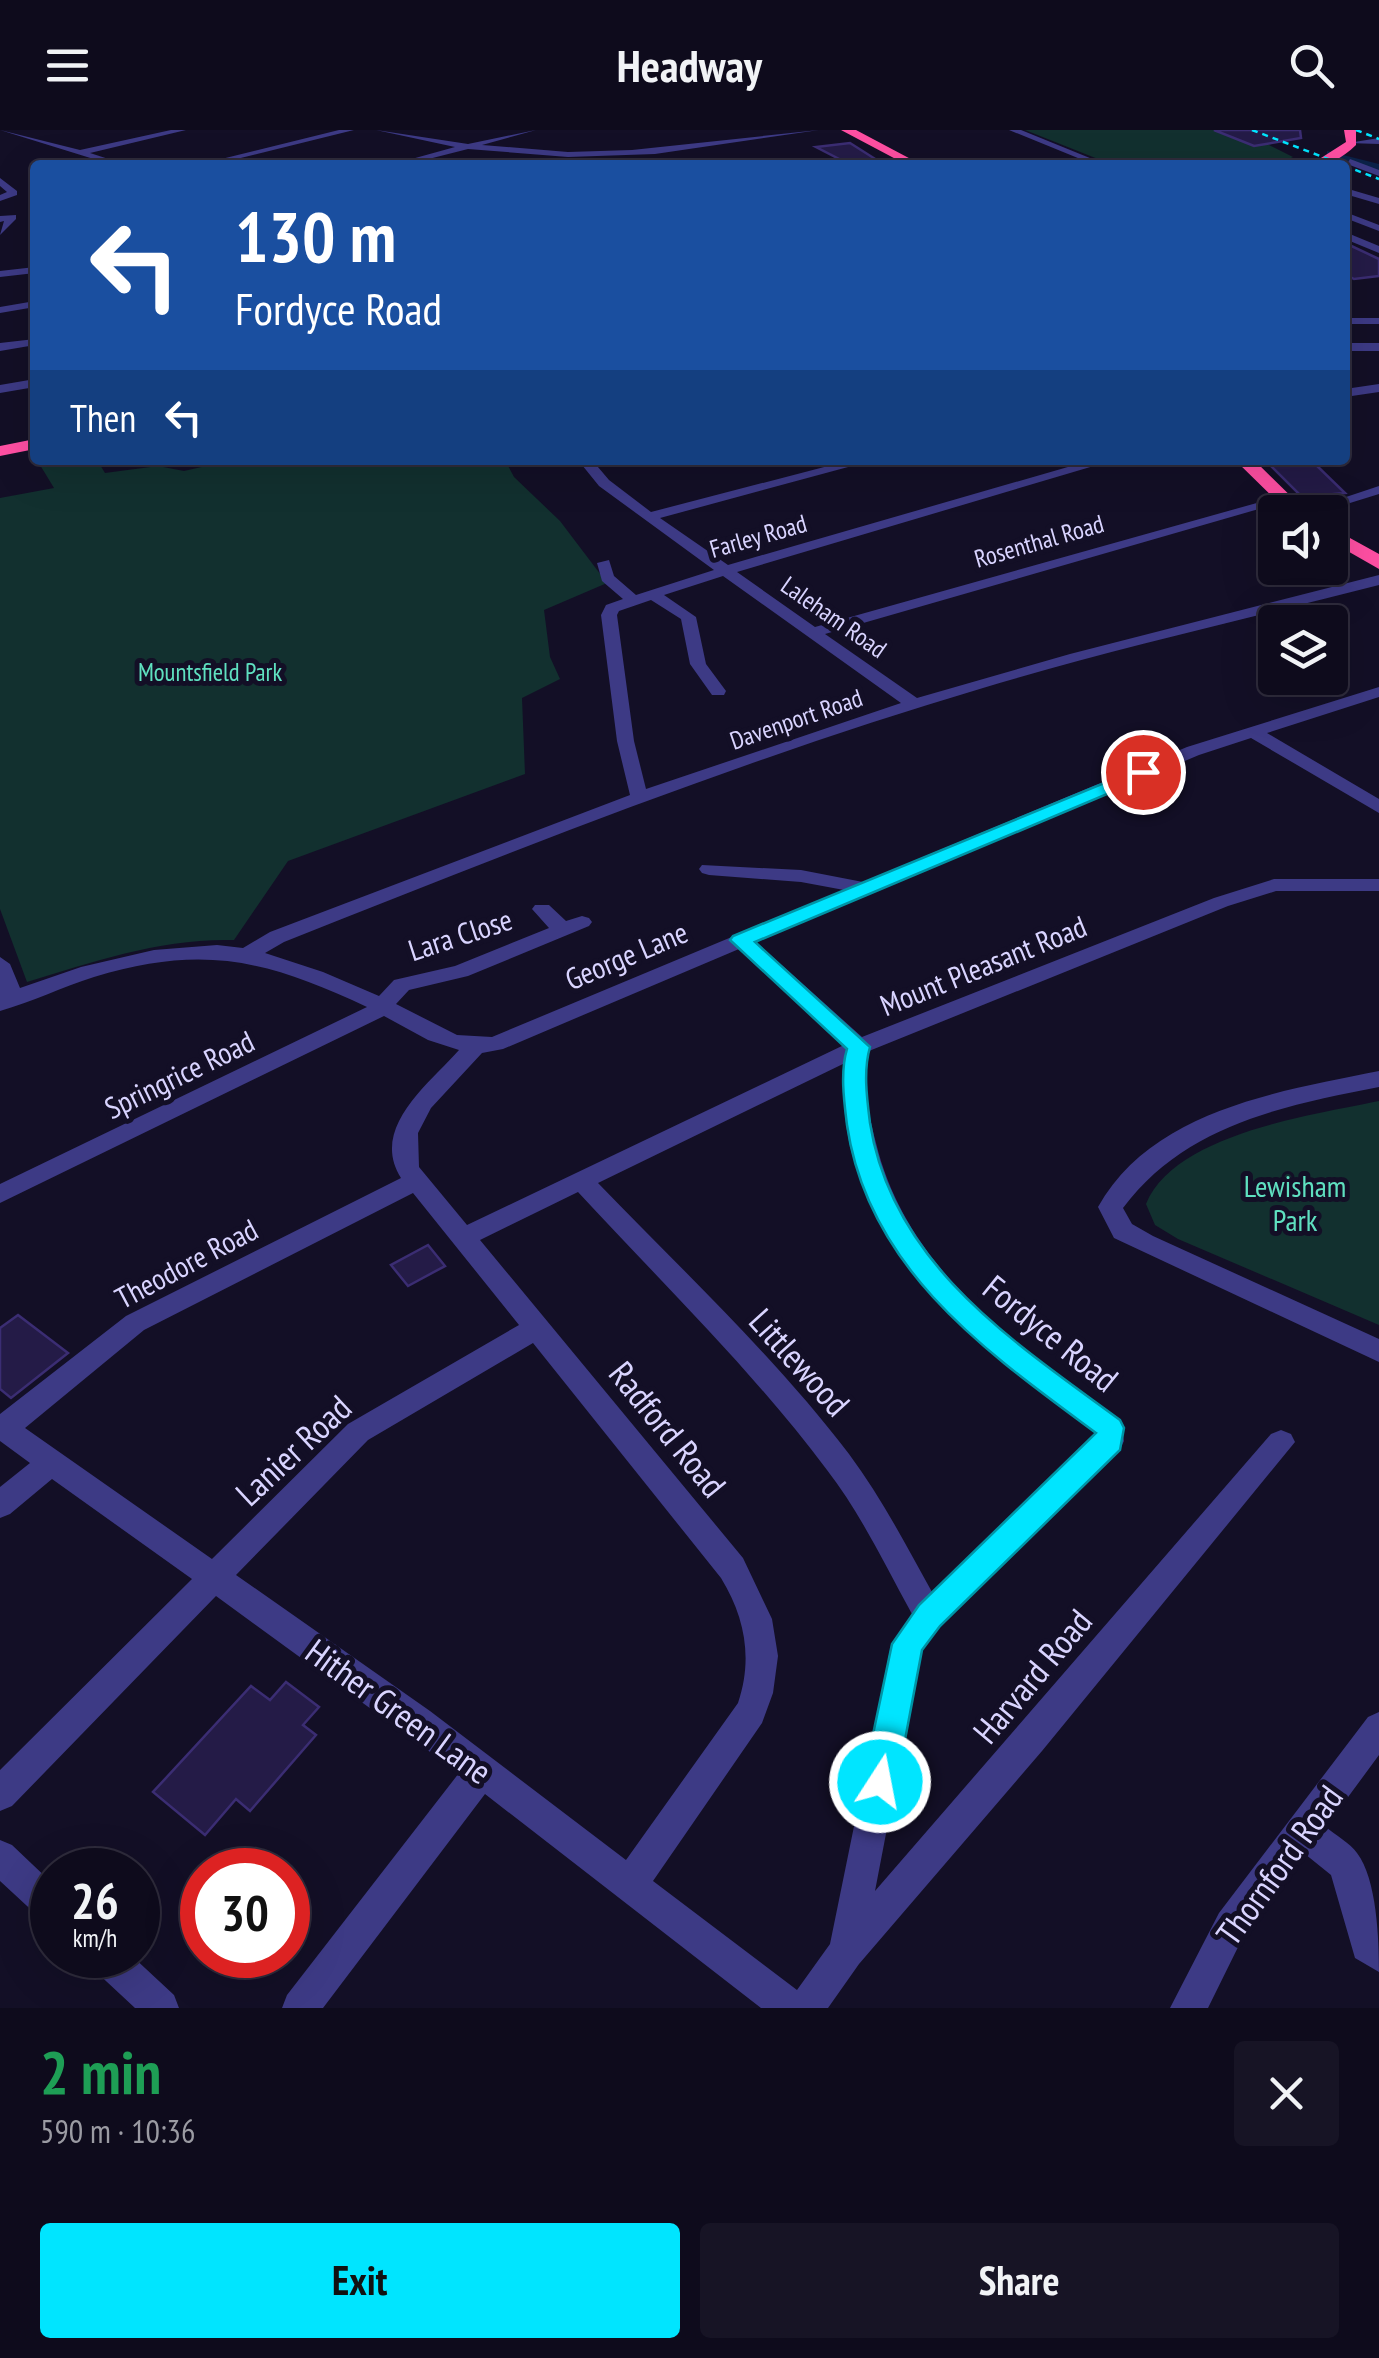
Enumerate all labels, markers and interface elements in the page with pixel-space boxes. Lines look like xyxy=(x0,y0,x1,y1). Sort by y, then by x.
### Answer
text: Headway xyxy=(617,36,762,94)
icon: menu xyxy=(40,38,95,93)
icon: search xyxy=(1284,38,1339,93)
text: 130 m xyxy=(235,191,396,281)
icon: left xyxy=(70,200,200,330)
text: Fordyce Road xyxy=(235,279,442,337)
icon: left xyxy=(156,390,211,445)
text: Then xyxy=(70,393,136,442)
map controls xyxy=(1258,495,1348,695)
button: sound xyxy=(1258,495,1348,585)
street label: Farley Road xyxy=(706,507,810,565)
street label: Rosenthal Road xyxy=(971,507,1107,575)
street label: Laleham Road xyxy=(775,569,893,665)
button: layers xyxy=(1258,605,1348,695)
park label: Mountsfield Park xyxy=(138,656,282,688)
street label: Davenport Road xyxy=(726,681,866,757)
pin xyxy=(1101,730,1186,815)
icon: arrive xyxy=(1116,745,1171,800)
street label: Lara Close xyxy=(403,899,517,969)
street label: Mount Pleasant Road xyxy=(874,906,1092,1024)
street label: George Lane xyxy=(559,912,693,998)
street label: Springrice Road xyxy=(98,1021,260,1127)
park label: Lewisham Park xyxy=(1244,1166,1346,1239)
street label: Theodore Road xyxy=(108,1209,264,1317)
street label: Fordyce Road xyxy=(974,1264,1128,1402)
street label: Littlewood xyxy=(740,1299,860,1425)
street label: Radford Road xyxy=(599,1352,737,1506)
street label: Lanier Road xyxy=(225,1385,361,1515)
street label: Harvard Road xyxy=(962,1599,1102,1753)
street label: Hither Green Lane xyxy=(297,1628,501,1794)
position arrow xyxy=(828,1730,932,1834)
street label: Thornford Road xyxy=(1205,1776,1353,1954)
speed limit sign: 30 xyxy=(180,1848,310,1978)
text: 26 xyxy=(71,1868,119,1933)
text: km/h xyxy=(73,1922,117,1954)
text: 2 min xyxy=(40,2033,161,2111)
button: close xyxy=(1234,2041,1339,2146)
text: 590 m · 10:36 xyxy=(40,2110,195,2152)
button: Exit xyxy=(40,2223,680,2338)
button: Share xyxy=(700,2223,1339,2338)

